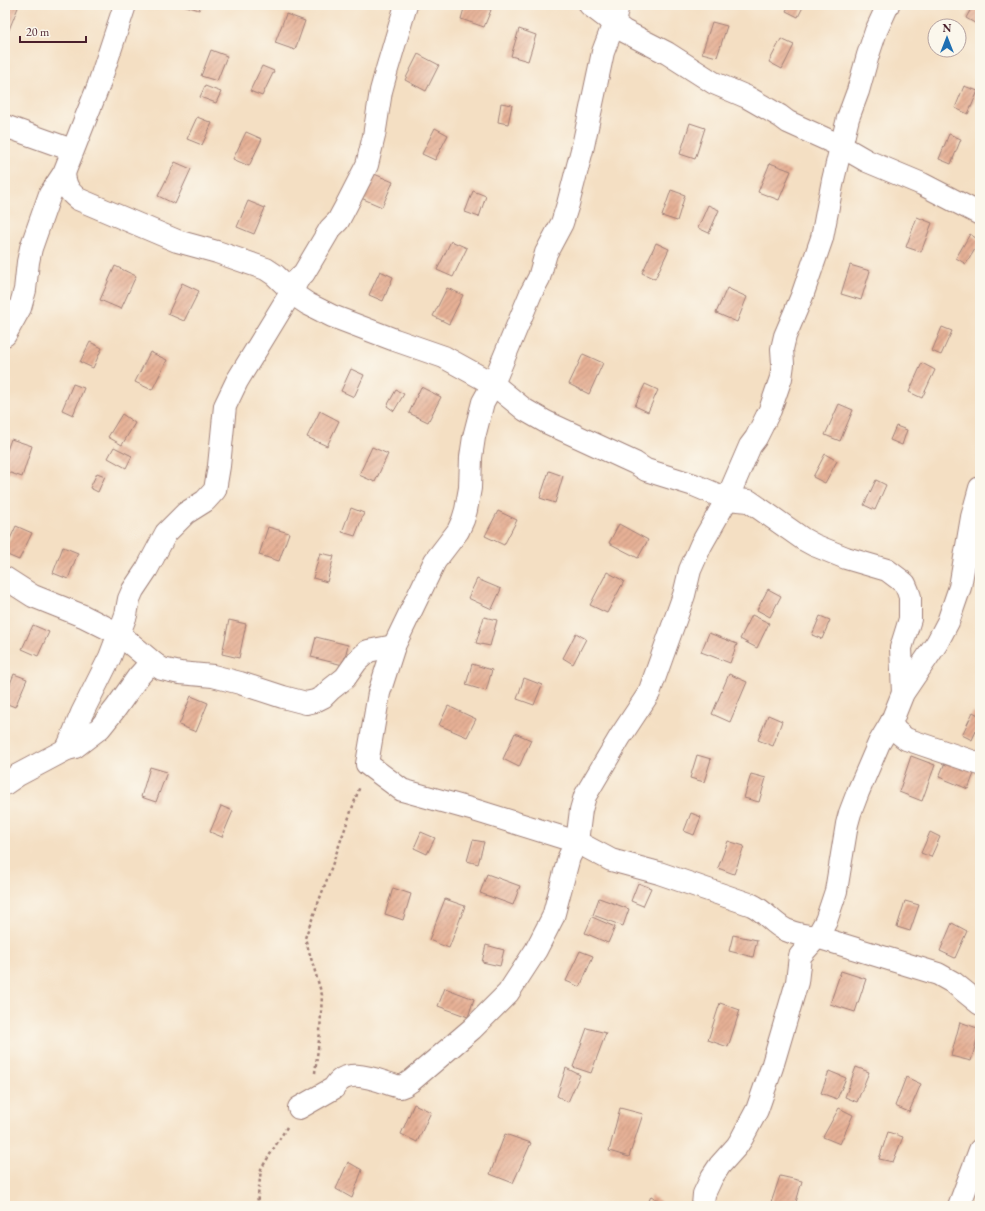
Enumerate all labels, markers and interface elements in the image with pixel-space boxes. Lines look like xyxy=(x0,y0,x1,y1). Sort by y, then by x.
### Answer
scale bar xyxy=(20,18,86,44)
north arrow xyxy=(927,18,967,58)
text: N xyxy=(943,21,952,35)
text: 20 m xyxy=(26,24,50,40)

